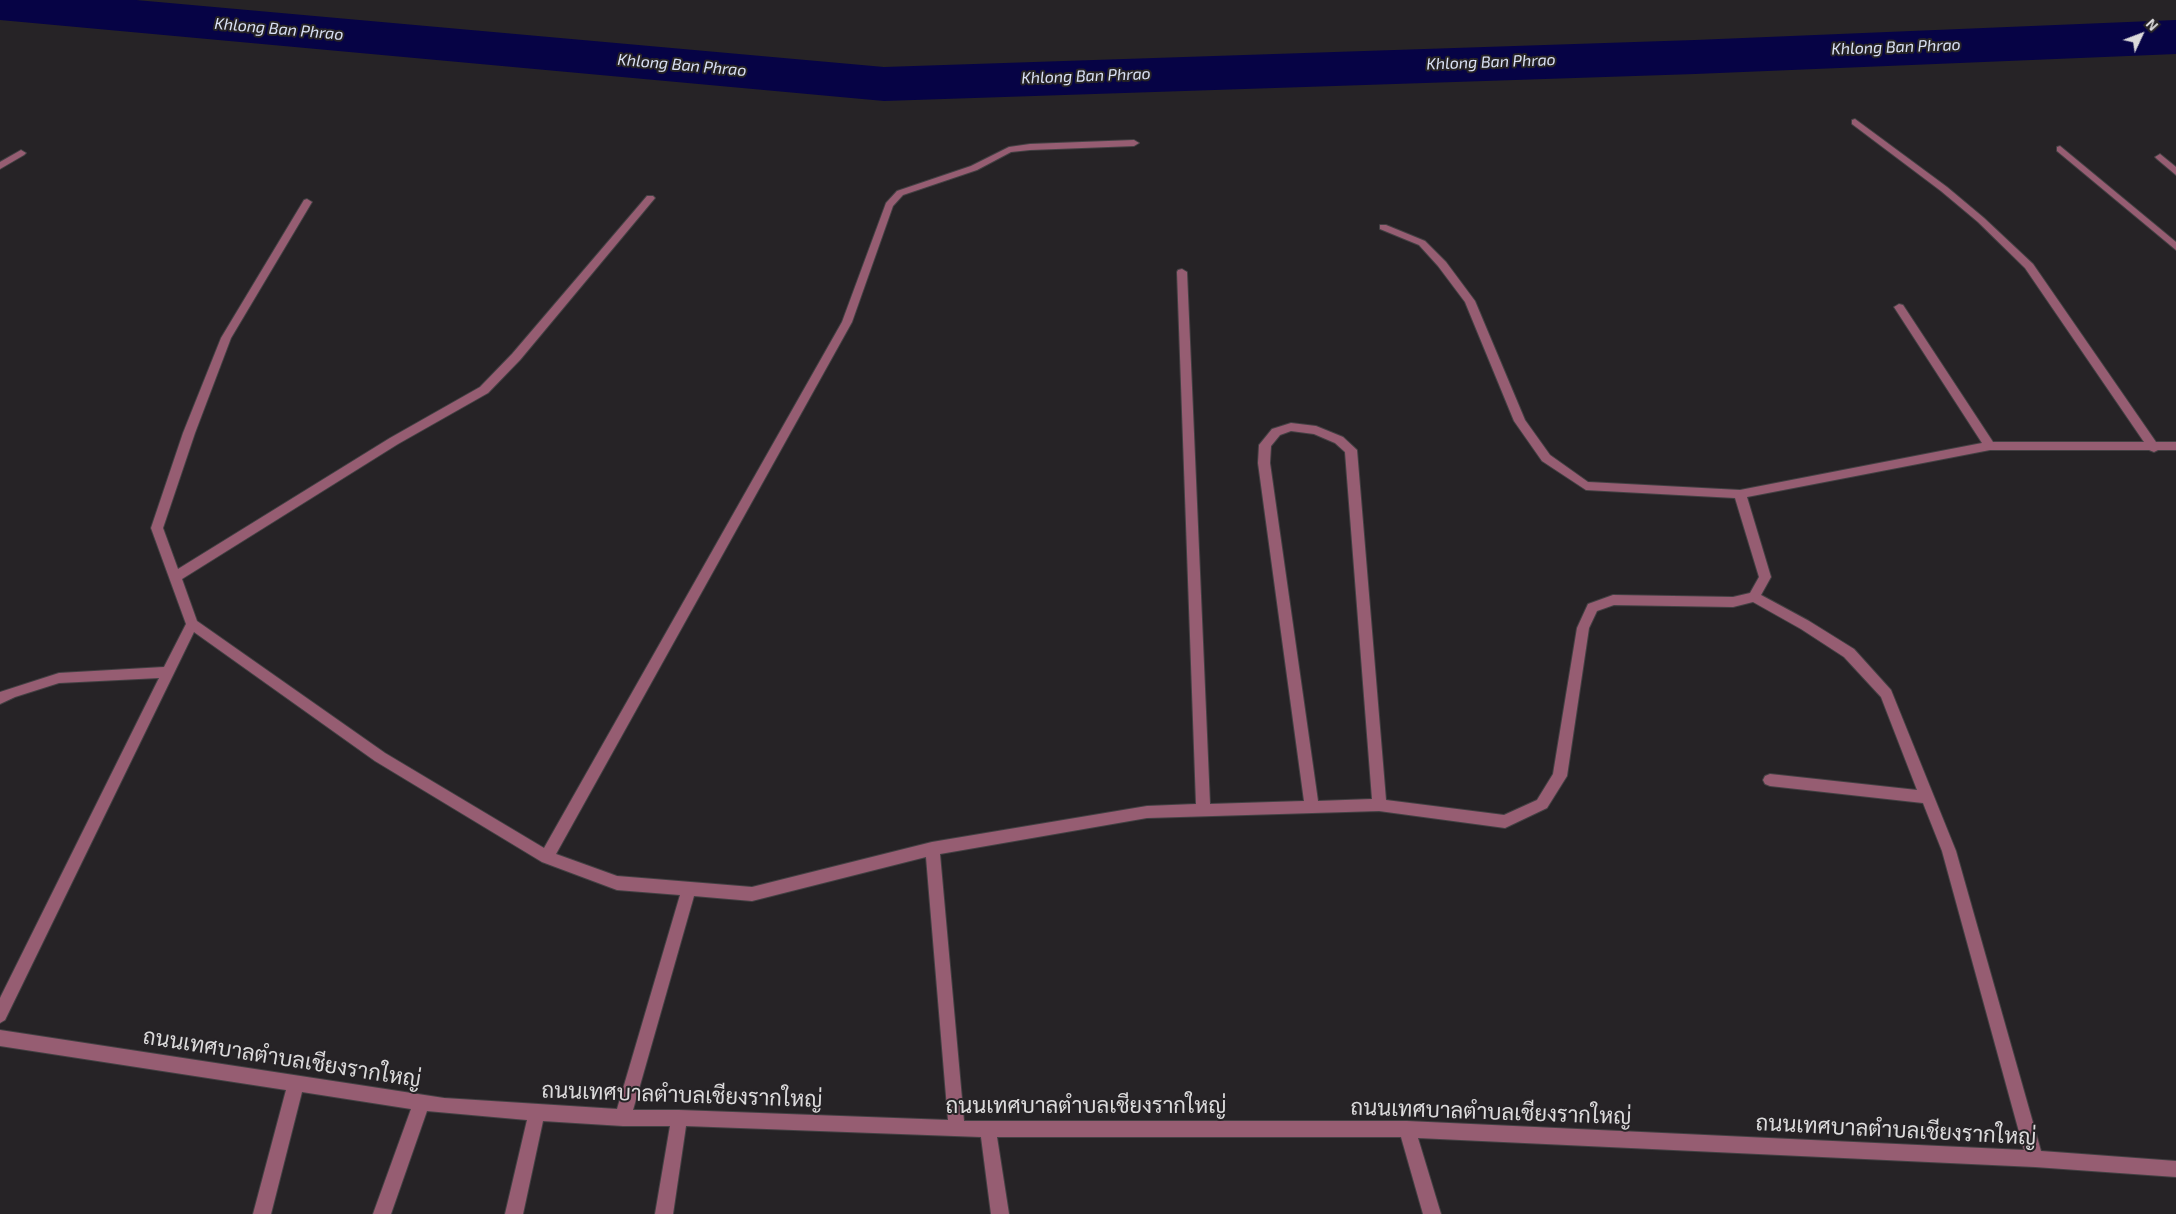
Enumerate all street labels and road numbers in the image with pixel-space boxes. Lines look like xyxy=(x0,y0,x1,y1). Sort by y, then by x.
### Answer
street label: ถนนเทศบาลตำบลเชียงรากใหญ่ xyxy=(141,1023,423,1093)
street label: ถนนเทศบาลตำบลเชียงรากใหญ่ xyxy=(541,1077,823,1113)
street label: ถนนเทศบาลตำบลเชียงรากใหญ่ xyxy=(945,1093,1227,1119)
street label: ถนนเทศบาลตำบลเชียงรากใหญ่ xyxy=(1350,1094,1632,1130)
street label: ถนนเทศบาลตำบลเชียงรากใหญ่ xyxy=(1755,1109,2037,1151)

